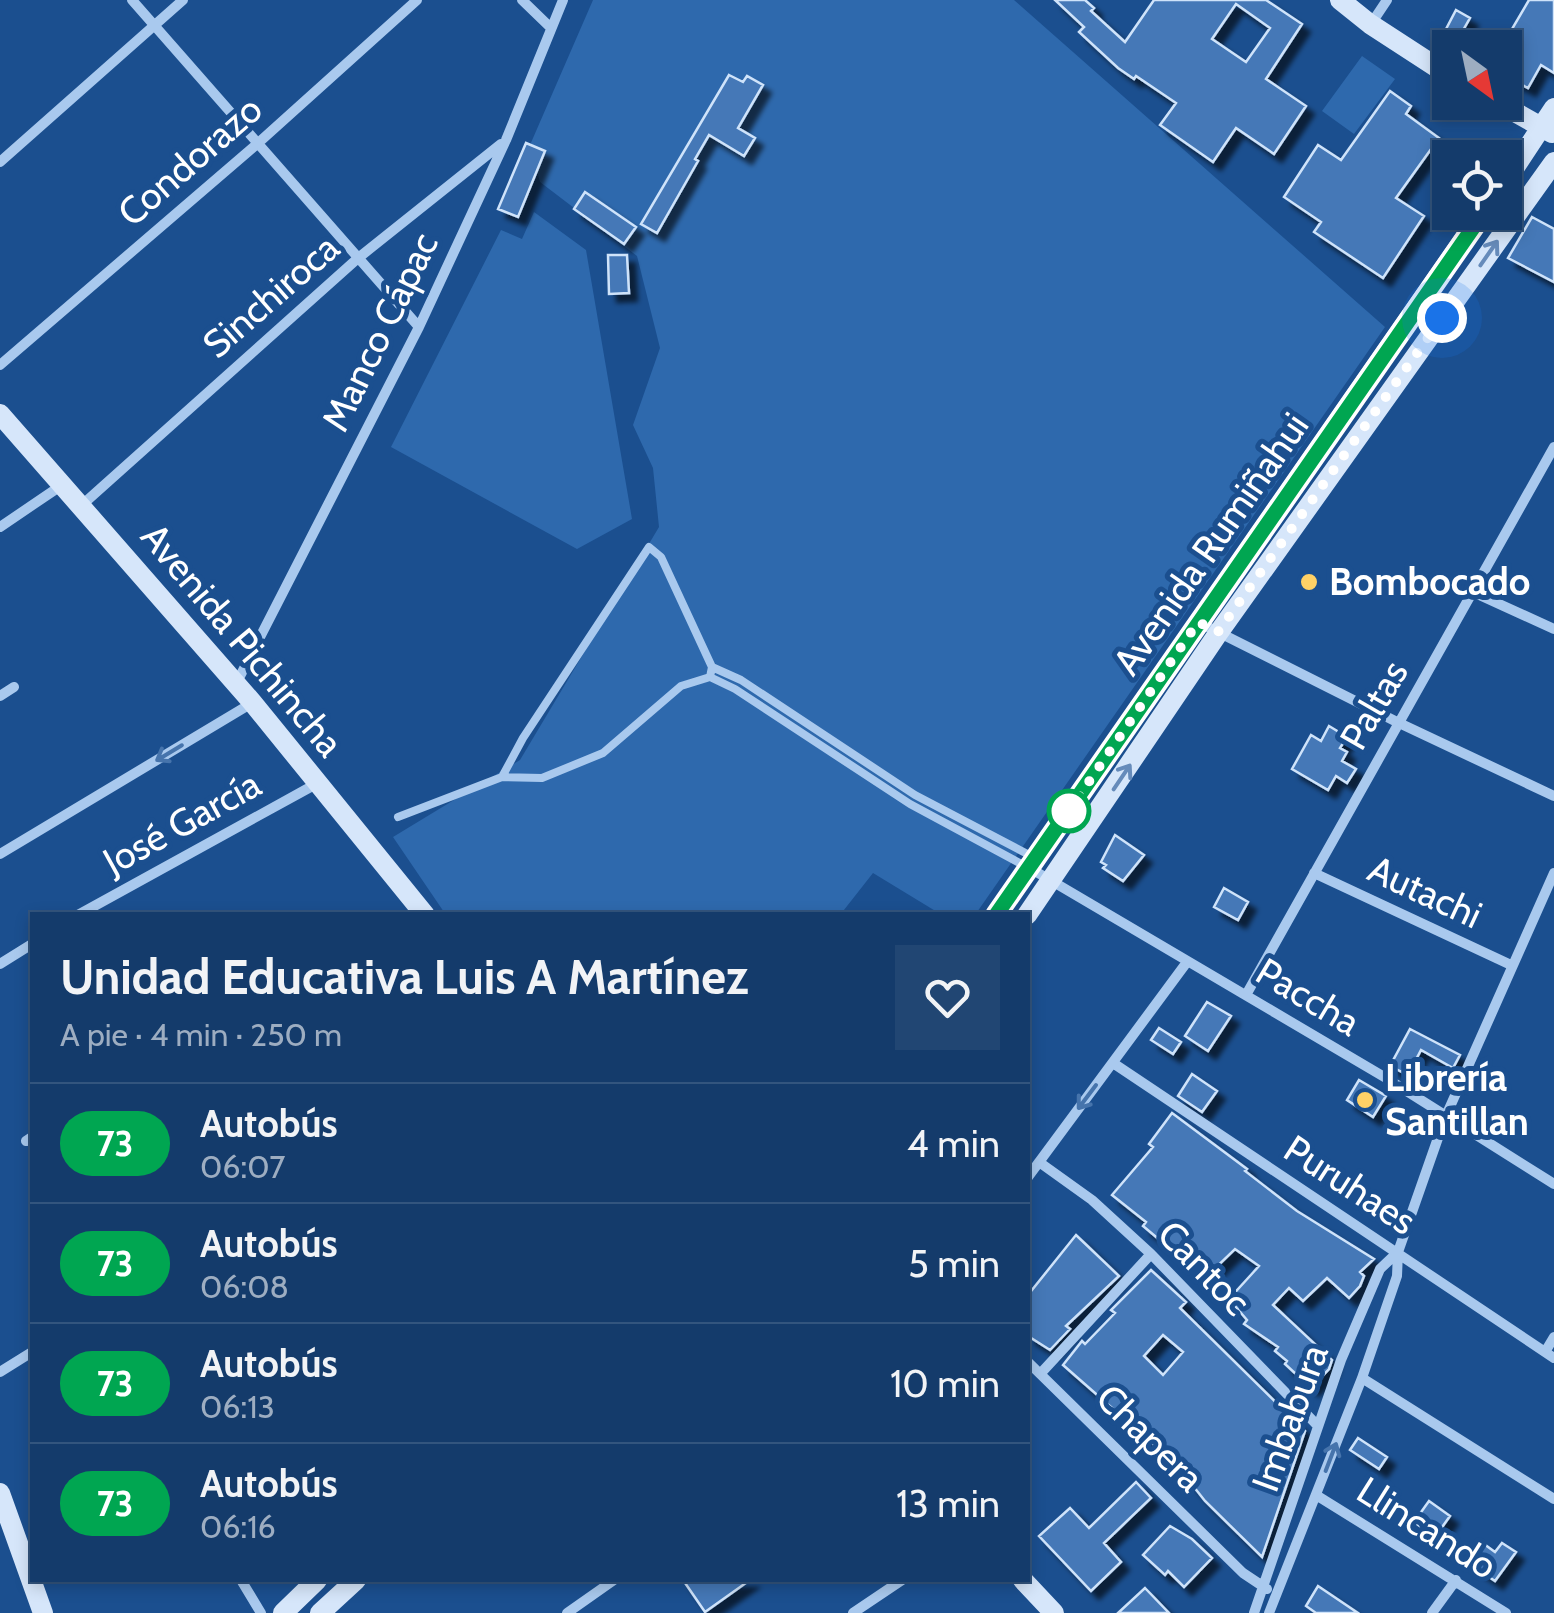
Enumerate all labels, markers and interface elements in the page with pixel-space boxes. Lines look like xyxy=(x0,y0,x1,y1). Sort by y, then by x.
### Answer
north arrow xyxy=(1432,30,1522,120)
map controls xyxy=(1432,30,1522,230)
street label: Condorazo xyxy=(108,85,271,236)
button: locate xyxy=(1432,140,1522,230)
street label: Sinchiroca xyxy=(193,224,348,368)
street label: Manco Cápac xyxy=(311,225,448,439)
one-way arrow xyxy=(1478,239,1499,267)
your location xyxy=(1417,293,1467,343)
street label: Avenida Rumiñahui xyxy=(1103,404,1318,684)
street label: Avenida Pichincha xyxy=(131,514,354,766)
place label: Bombocado xyxy=(1329,558,1530,605)
marker: Bombocado xyxy=(1298,571,1320,593)
street label: Paltas xyxy=(1329,652,1418,758)
one-way arrow xyxy=(155,743,184,763)
street label: José García xyxy=(94,760,269,885)
one-way arrow xyxy=(1111,763,1132,791)
unlabelled marker xyxy=(1048,790,1090,832)
street label: Autachi xyxy=(1361,845,1489,938)
button: heart xyxy=(895,945,1000,1050)
street label: Paccha xyxy=(1248,947,1369,1046)
text: Unidad Educativa Luis A Martínez xyxy=(60,948,749,1006)
text: A pie · 4 min · 250 m xyxy=(60,1015,342,1054)
place label: Librería Santillan xyxy=(1385,1054,1529,1145)
one-way arrow xyxy=(1077,1083,1098,1110)
marker: Librería Santillan xyxy=(1354,1089,1376,1111)
text: Autobús xyxy=(200,1100,338,1147)
text: 4 min xyxy=(907,1120,1000,1167)
text: 73 xyxy=(97,1122,133,1165)
street label: Puruhaes xyxy=(1276,1125,1425,1244)
text: 06:07 xyxy=(200,1147,285,1186)
street label: Cantoc xyxy=(1148,1211,1261,1325)
text: Autobús xyxy=(200,1220,338,1267)
text: 5 min xyxy=(908,1240,1000,1287)
text: 73 xyxy=(97,1242,133,1285)
text: 06:08 xyxy=(200,1267,289,1306)
street label: Imbabura xyxy=(1241,1338,1338,1498)
text: Autobús xyxy=(200,1340,338,1387)
text: 10 min xyxy=(890,1360,1000,1407)
text: 73 xyxy=(97,1362,133,1405)
street label: Chapera xyxy=(1087,1374,1214,1501)
text: 06:13 xyxy=(200,1387,275,1426)
one-way arrow xyxy=(1323,1443,1341,1474)
text: Autobús xyxy=(200,1460,338,1507)
street label: Llincando xyxy=(1349,1466,1506,1589)
text: 13 min xyxy=(896,1480,1000,1527)
text: 73 xyxy=(97,1482,133,1525)
text: 06:16 xyxy=(200,1507,276,1546)

